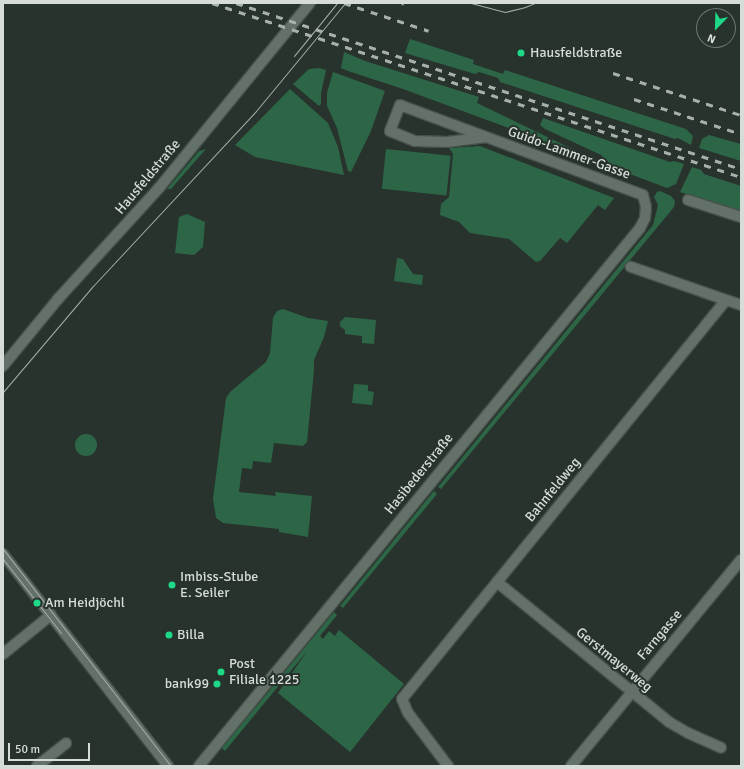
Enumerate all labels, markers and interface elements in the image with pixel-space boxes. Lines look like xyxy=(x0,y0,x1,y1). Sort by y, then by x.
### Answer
north arrow xyxy=(696,8,736,48)
text: N xyxy=(705,31,718,46)
place label: Hausfeldstraße xyxy=(530,45,622,61)
marker: Hausfeldstraße xyxy=(515,47,527,59)
street label: Guido-Lammer-Gasse xyxy=(506,123,632,183)
street label: Hausfeldstraße xyxy=(112,136,184,218)
street label: Hasibederstraße xyxy=(381,430,457,518)
street label: Bahnfeldweg xyxy=(522,454,584,526)
place label: Imbiss-Stube E. Seiler xyxy=(180,569,258,602)
marker: Imbiss-Stube E. Seiler xyxy=(167,580,177,590)
place label: Am Heidjöchl xyxy=(45,595,125,611)
marker: Am Heidjöchl xyxy=(32,598,42,608)
street label: Farngasse xyxy=(634,606,686,664)
street label: Gerstmayerweg xyxy=(572,624,656,696)
place label: Billa xyxy=(177,627,204,643)
marker: Billa xyxy=(164,630,174,640)
place label: Post Filiale 1225 xyxy=(229,656,299,688)
marker: Post Filiale 1225 xyxy=(216,667,226,677)
place label: bank99 xyxy=(165,676,209,692)
marker: bank99 xyxy=(212,679,222,689)
scale bar xyxy=(10,735,92,761)
text: 50 m xyxy=(15,742,40,757)

